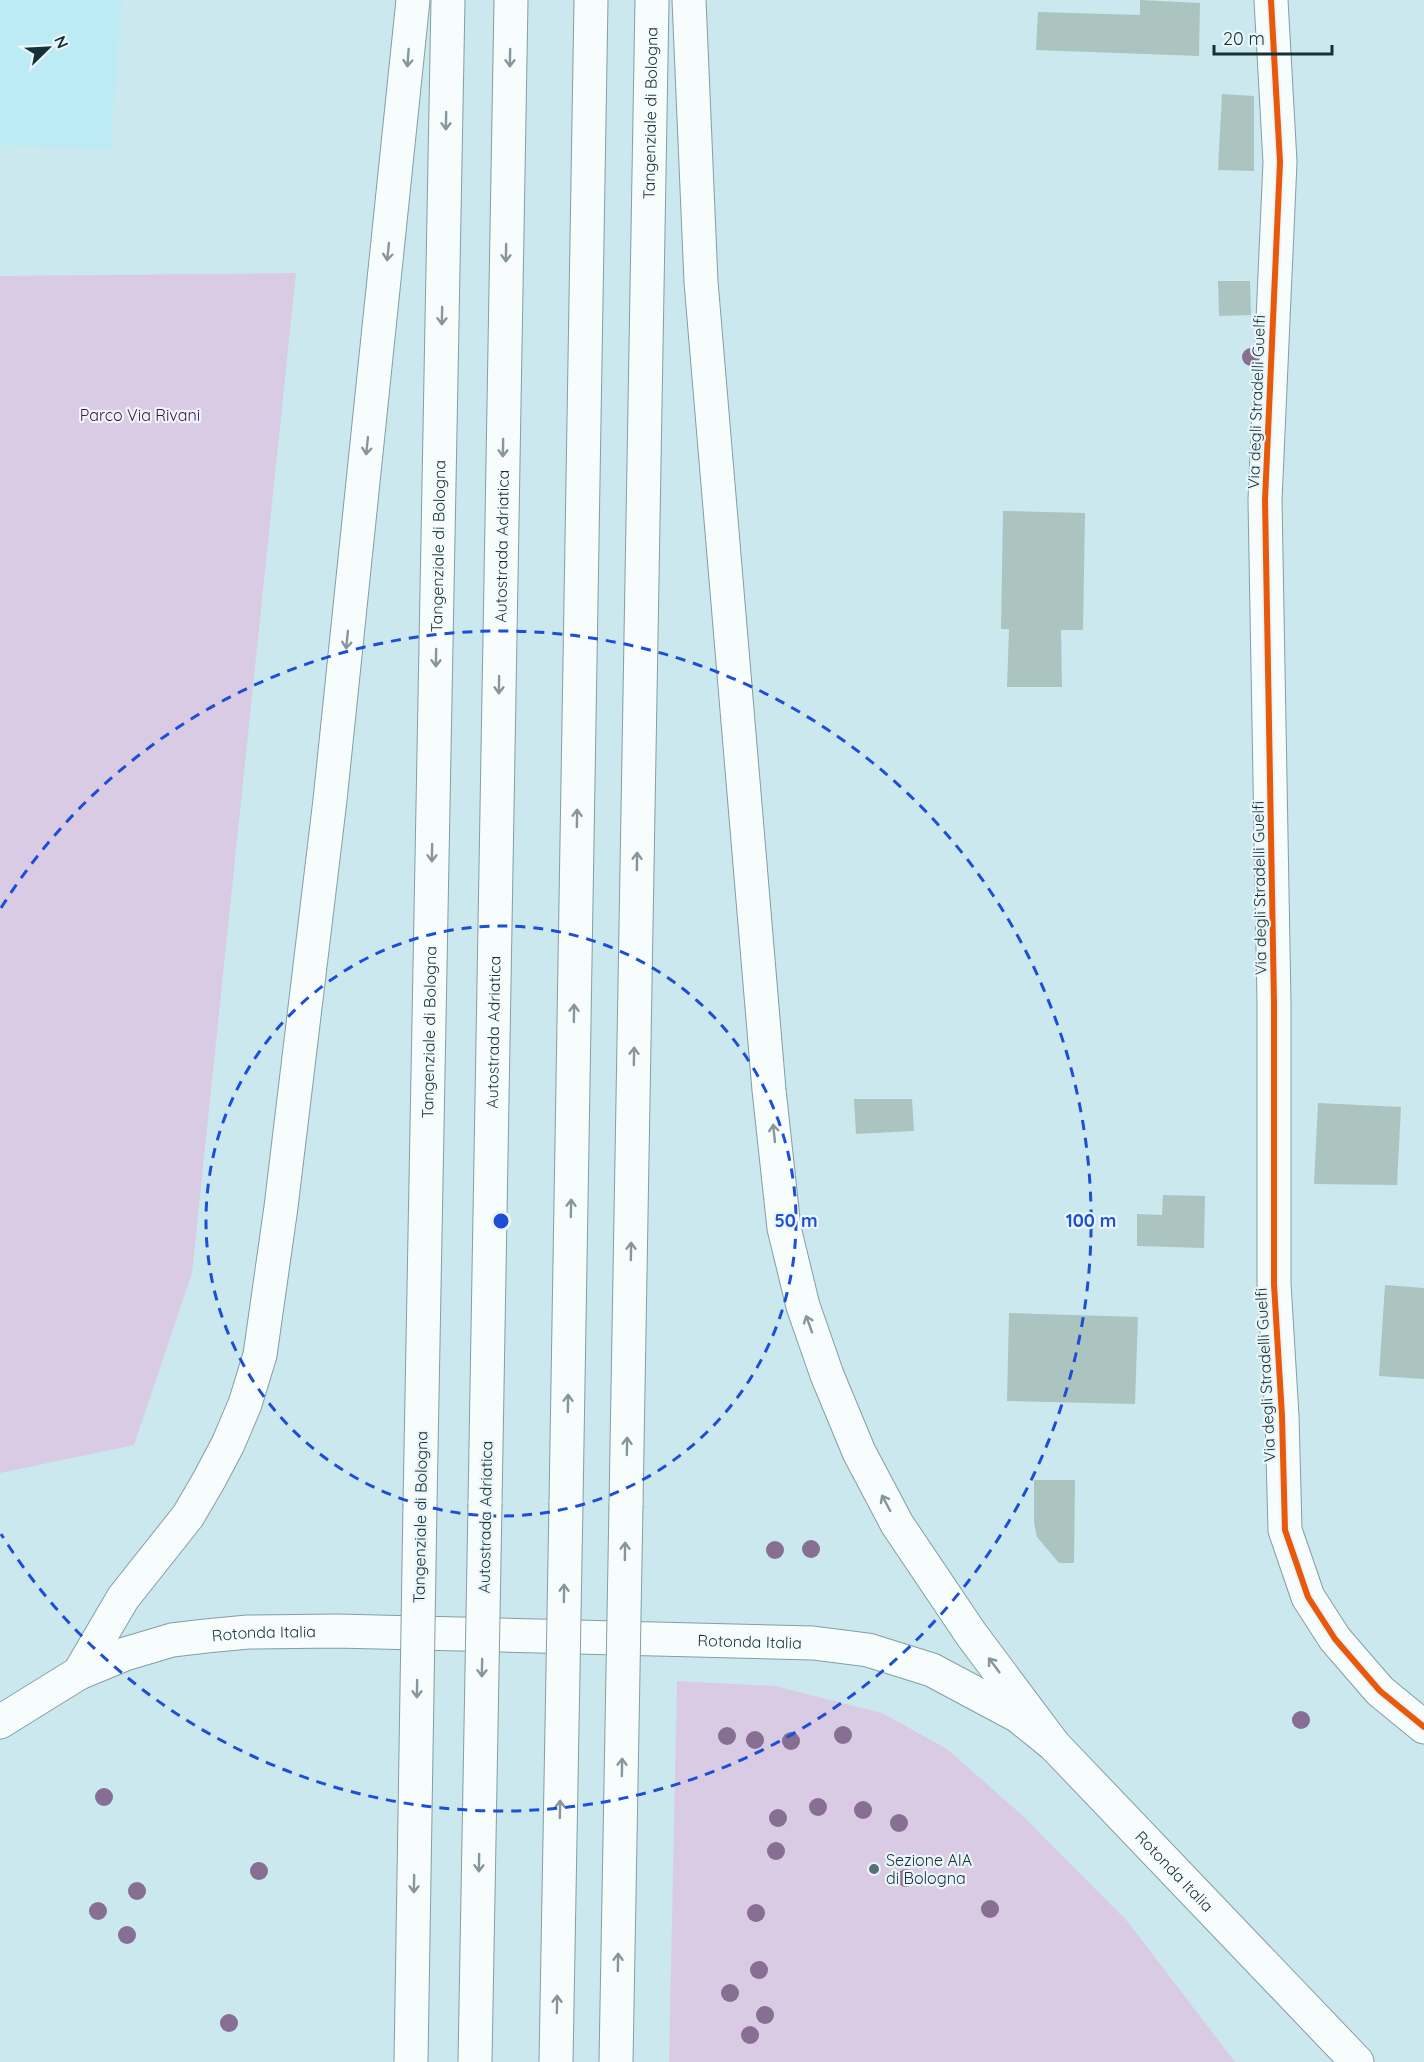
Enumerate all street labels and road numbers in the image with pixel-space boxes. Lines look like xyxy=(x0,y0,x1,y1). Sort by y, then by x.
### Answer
street label: Tangenziale di Bologna xyxy=(639,27,662,200)
street label: Via degli Stradelli Guelfi xyxy=(1243,315,1269,489)
street label: Tangenziale di Bologna xyxy=(426,460,449,633)
street label: Autostrada Adriatica xyxy=(490,469,513,623)
street label: Via degli Stradelli Guelfi xyxy=(1247,801,1271,975)
street label: Tangenziale di Bologna xyxy=(417,946,440,1119)
street label: Autostrada Adriatica xyxy=(482,955,504,1109)
street label: Via degli Stradelli Guelfi xyxy=(1250,1287,1280,1463)
street label: Tangenziale di Bologna xyxy=(408,1431,432,1603)
street label: Autostrada Adriatica xyxy=(474,1440,496,1594)
street label: Rotonda Italia xyxy=(211,1621,316,1645)
street label: Rotonda Italia xyxy=(697,1630,802,1653)
street label: Rotonda Italia xyxy=(1131,1826,1218,1916)

